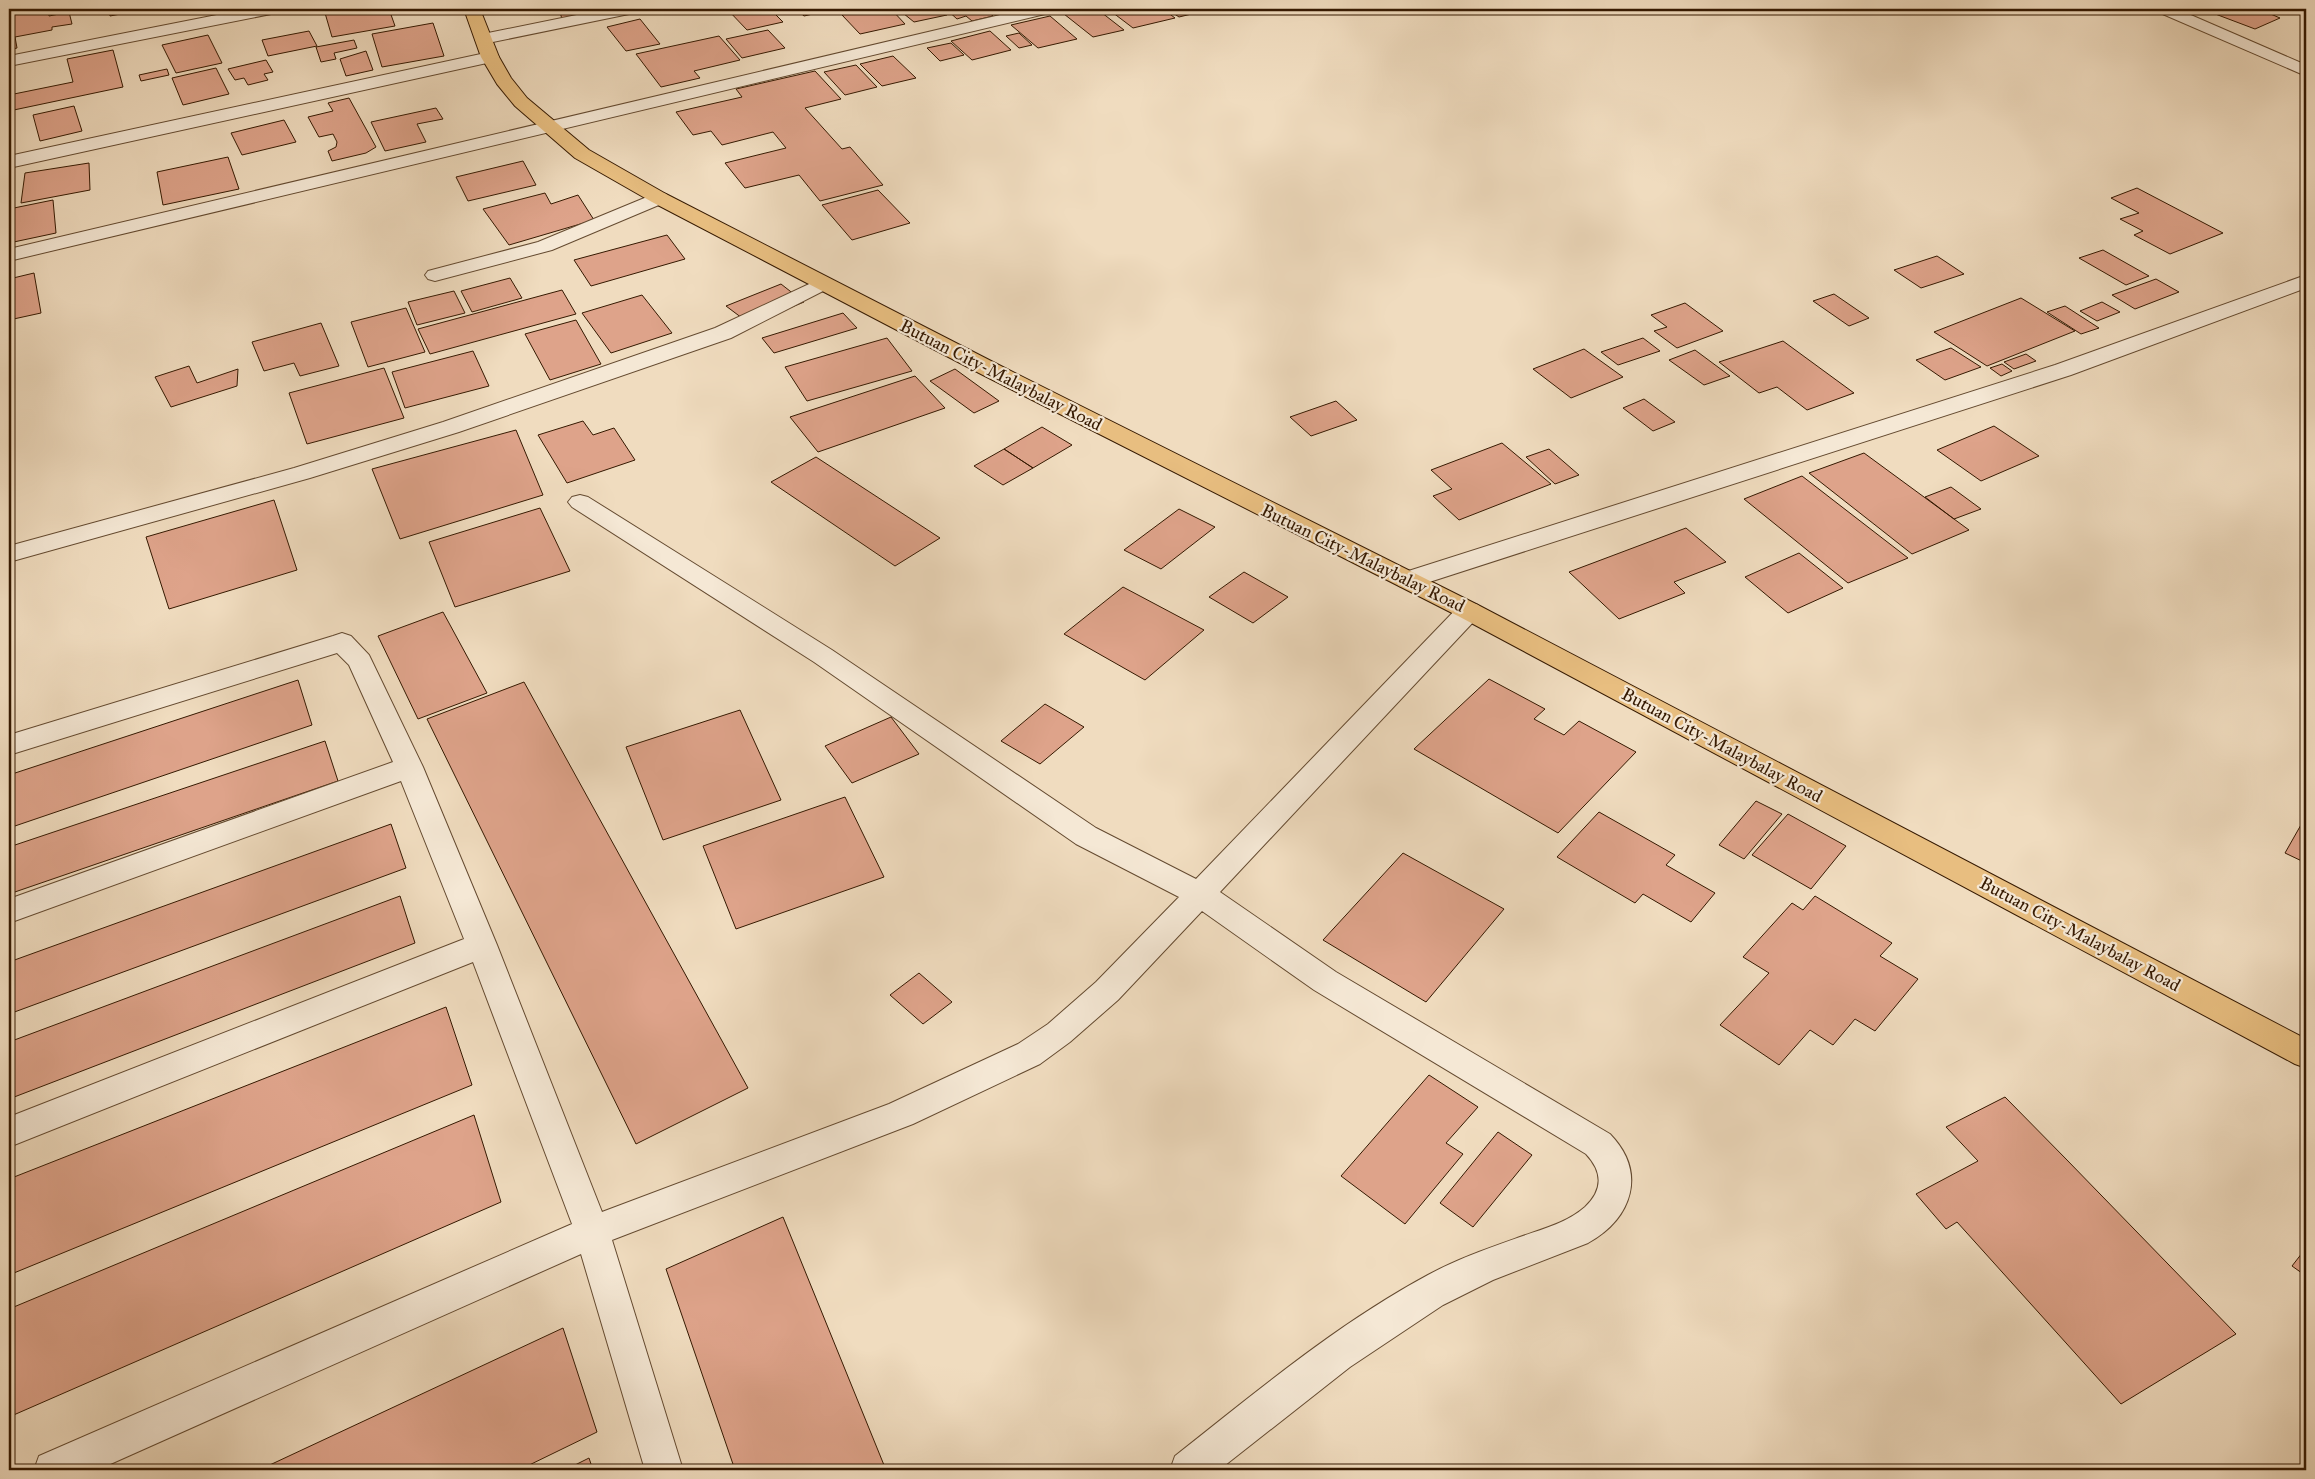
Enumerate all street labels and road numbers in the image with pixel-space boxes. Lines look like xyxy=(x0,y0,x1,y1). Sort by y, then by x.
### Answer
street label: Butuan City-Malaybalay Road xyxy=(896,314,1106,436)
street label: Butuan City-Malaybalay Road xyxy=(1257,499,1469,617)
street label: Butuan City-Malaybalay Road xyxy=(1618,683,1826,807)
street label: Butuan City-Malaybalay Road xyxy=(1976,872,2184,996)

